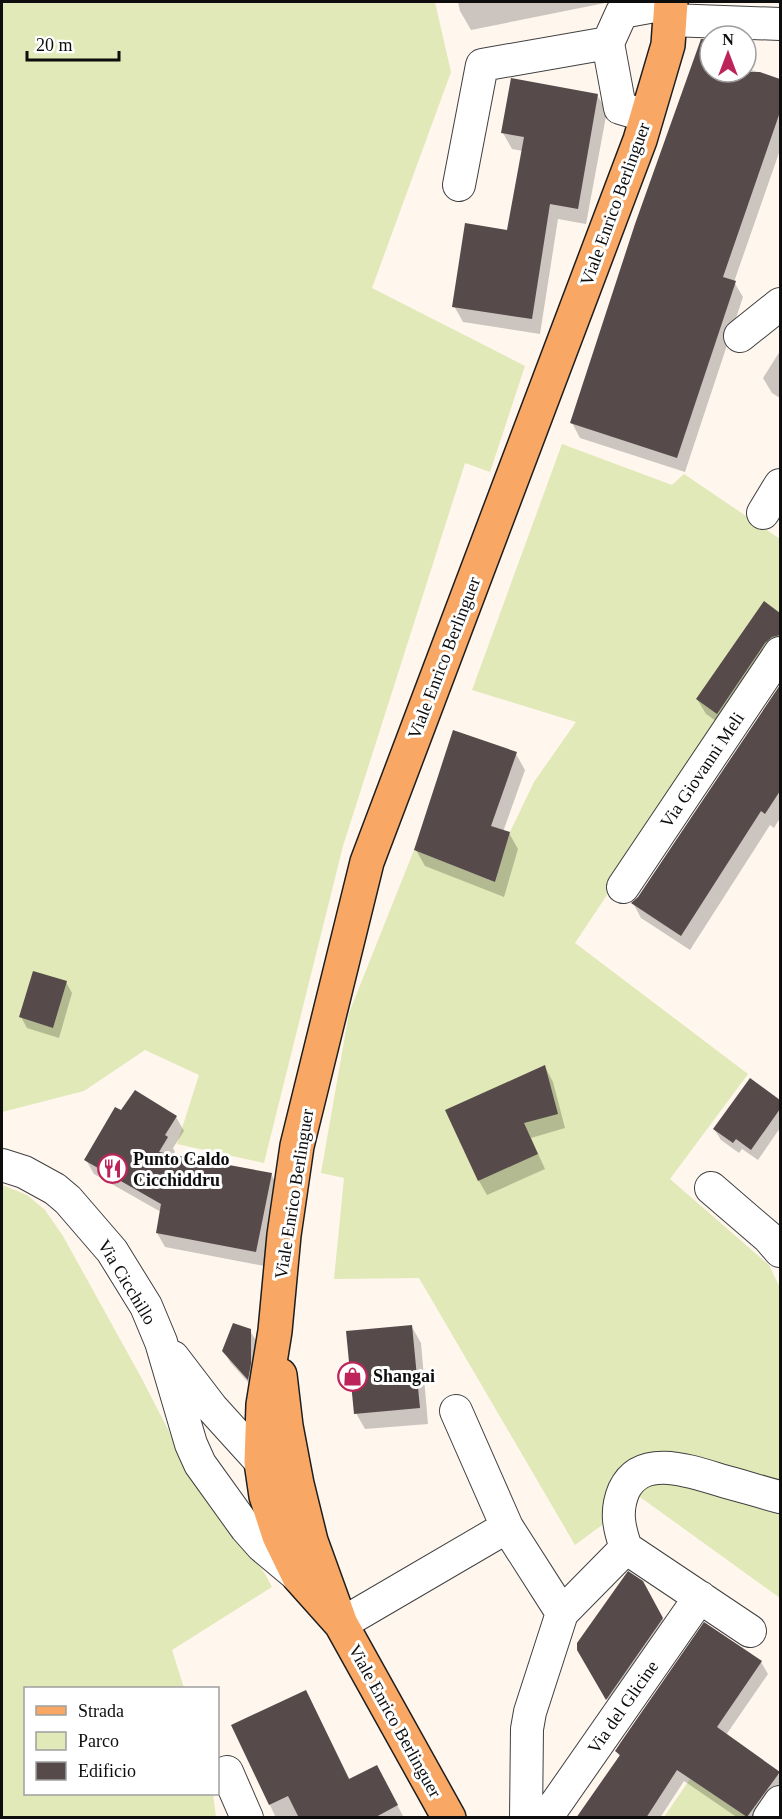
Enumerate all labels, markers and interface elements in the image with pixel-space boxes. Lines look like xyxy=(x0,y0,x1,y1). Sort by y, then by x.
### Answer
scale bar xyxy=(27,24,118,62)
north arrow xyxy=(698,24,758,84)
text: N xyxy=(722,31,734,48)
text: 20 m xyxy=(36,35,73,55)
street label: Viale Enrico Berlinguer xyxy=(576,120,654,288)
street label: Viale Enrico Berlinguer xyxy=(404,574,484,742)
street label: Via Giovanni Meli xyxy=(656,708,748,832)
street label: Viale Enrico Berlinguer xyxy=(271,1108,317,1280)
place label: Punto Caldo Cicchiddru xyxy=(133,1149,230,1190)
restaurant icon: Punto Caldo Cicchiddru xyxy=(96,1153,128,1185)
street label: Via Cicchillo xyxy=(94,1236,160,1328)
shop icon: Shangai xyxy=(336,1360,368,1392)
place label: Shangai xyxy=(373,1366,435,1386)
street label: Viale Enrico Berlinguer xyxy=(345,1641,445,1801)
street label: Via del Glicine xyxy=(584,1657,662,1757)
legend xyxy=(24,1687,219,1795)
text: Strada xyxy=(78,1701,124,1721)
text: Parco xyxy=(78,1731,119,1751)
text: Edificio xyxy=(78,1761,136,1781)

